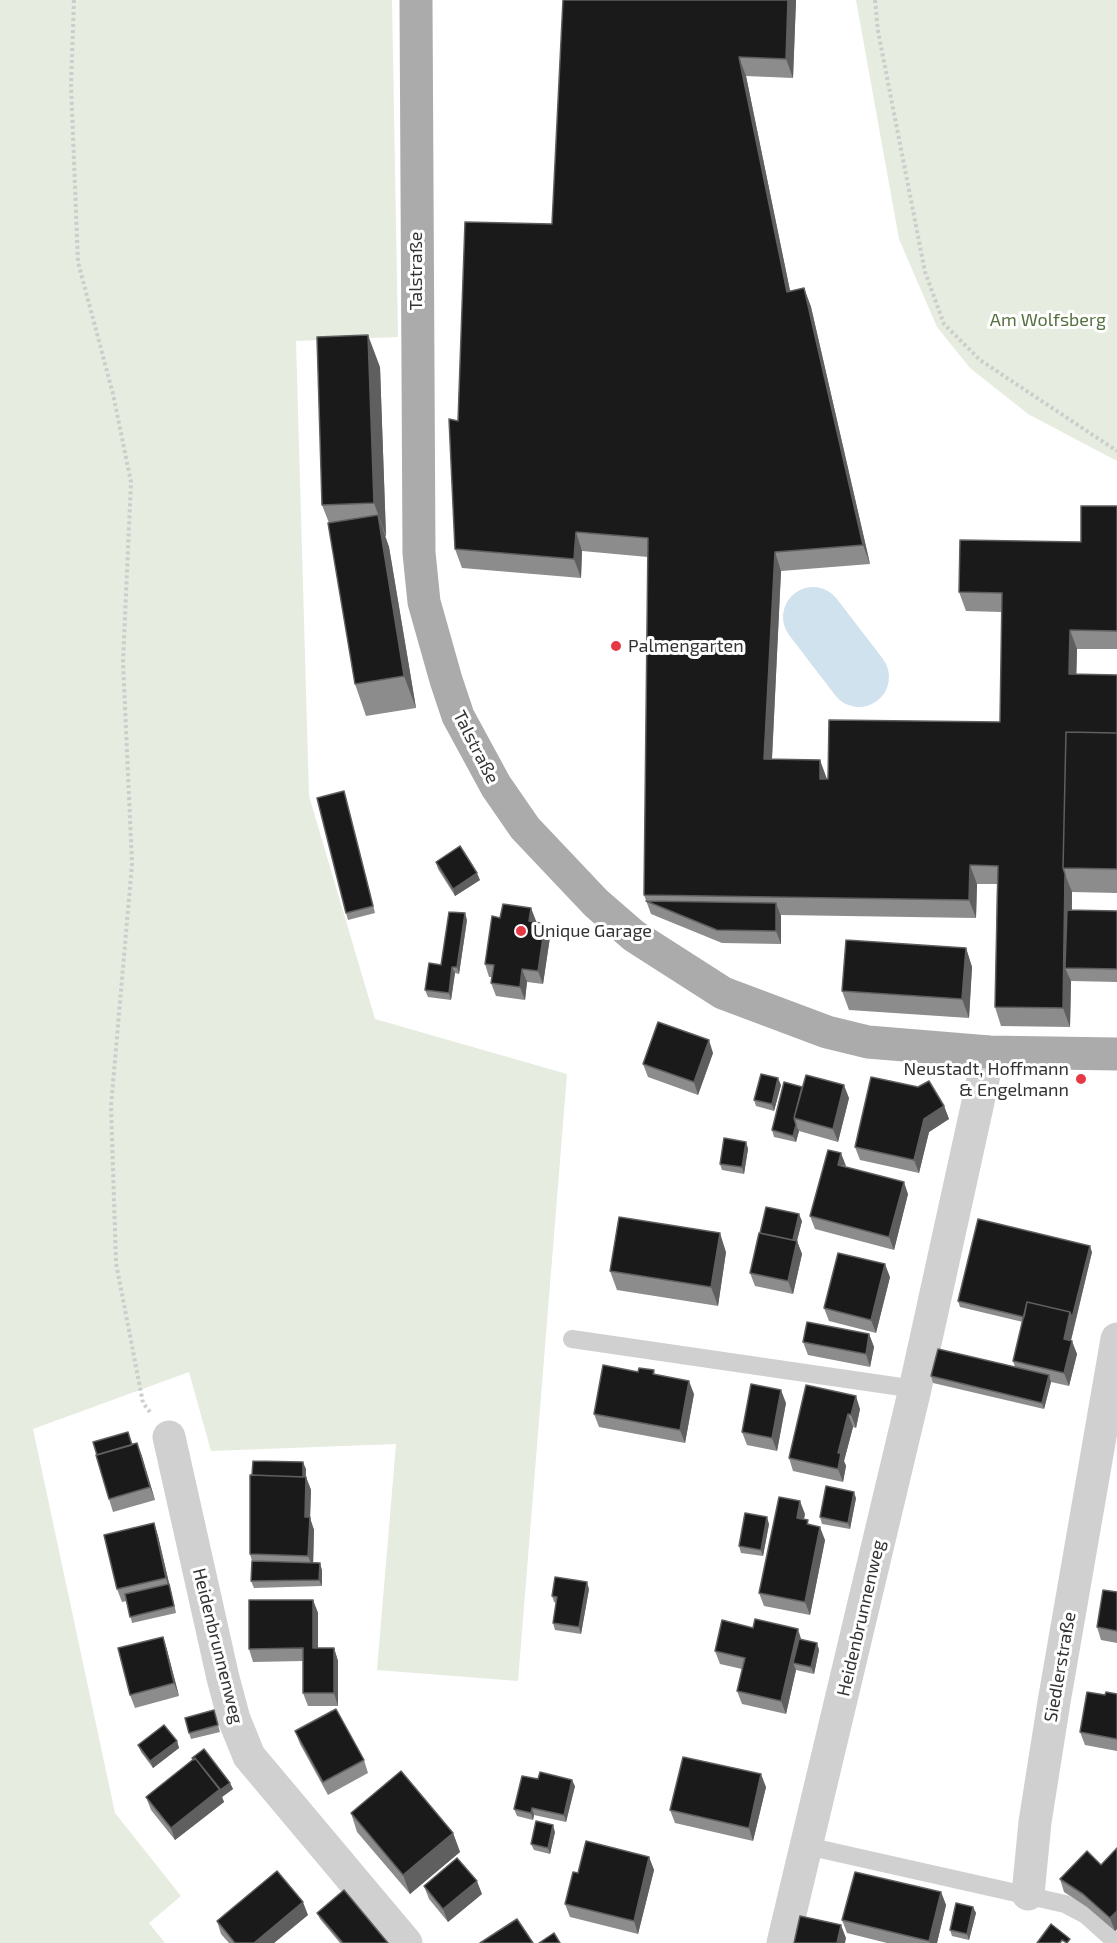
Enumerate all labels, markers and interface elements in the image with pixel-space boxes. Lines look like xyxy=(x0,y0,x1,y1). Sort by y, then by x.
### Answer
street label: Talstraße xyxy=(405,232,427,310)
park label: Am Wolfsberg xyxy=(990,309,1106,331)
place label: Palmengarten xyxy=(628,635,744,657)
marker: Palmengarten xyxy=(609,639,623,653)
street label: Talstraße xyxy=(448,707,504,787)
place label: Unique Garage xyxy=(533,920,652,942)
marker: Unique Garage xyxy=(514,924,528,938)
place label: Neustadt, Hoffmann & Engelmann xyxy=(904,1058,1069,1100)
marker: Neustadt, Hoffmann & Engelmann xyxy=(1074,1072,1088,1086)
street label: Heidenbrunnenweg xyxy=(832,1538,890,1698)
street label: Heidenbrunnenweg xyxy=(188,1566,248,1726)
street label: Siedlerstraße xyxy=(1040,1610,1080,1724)

